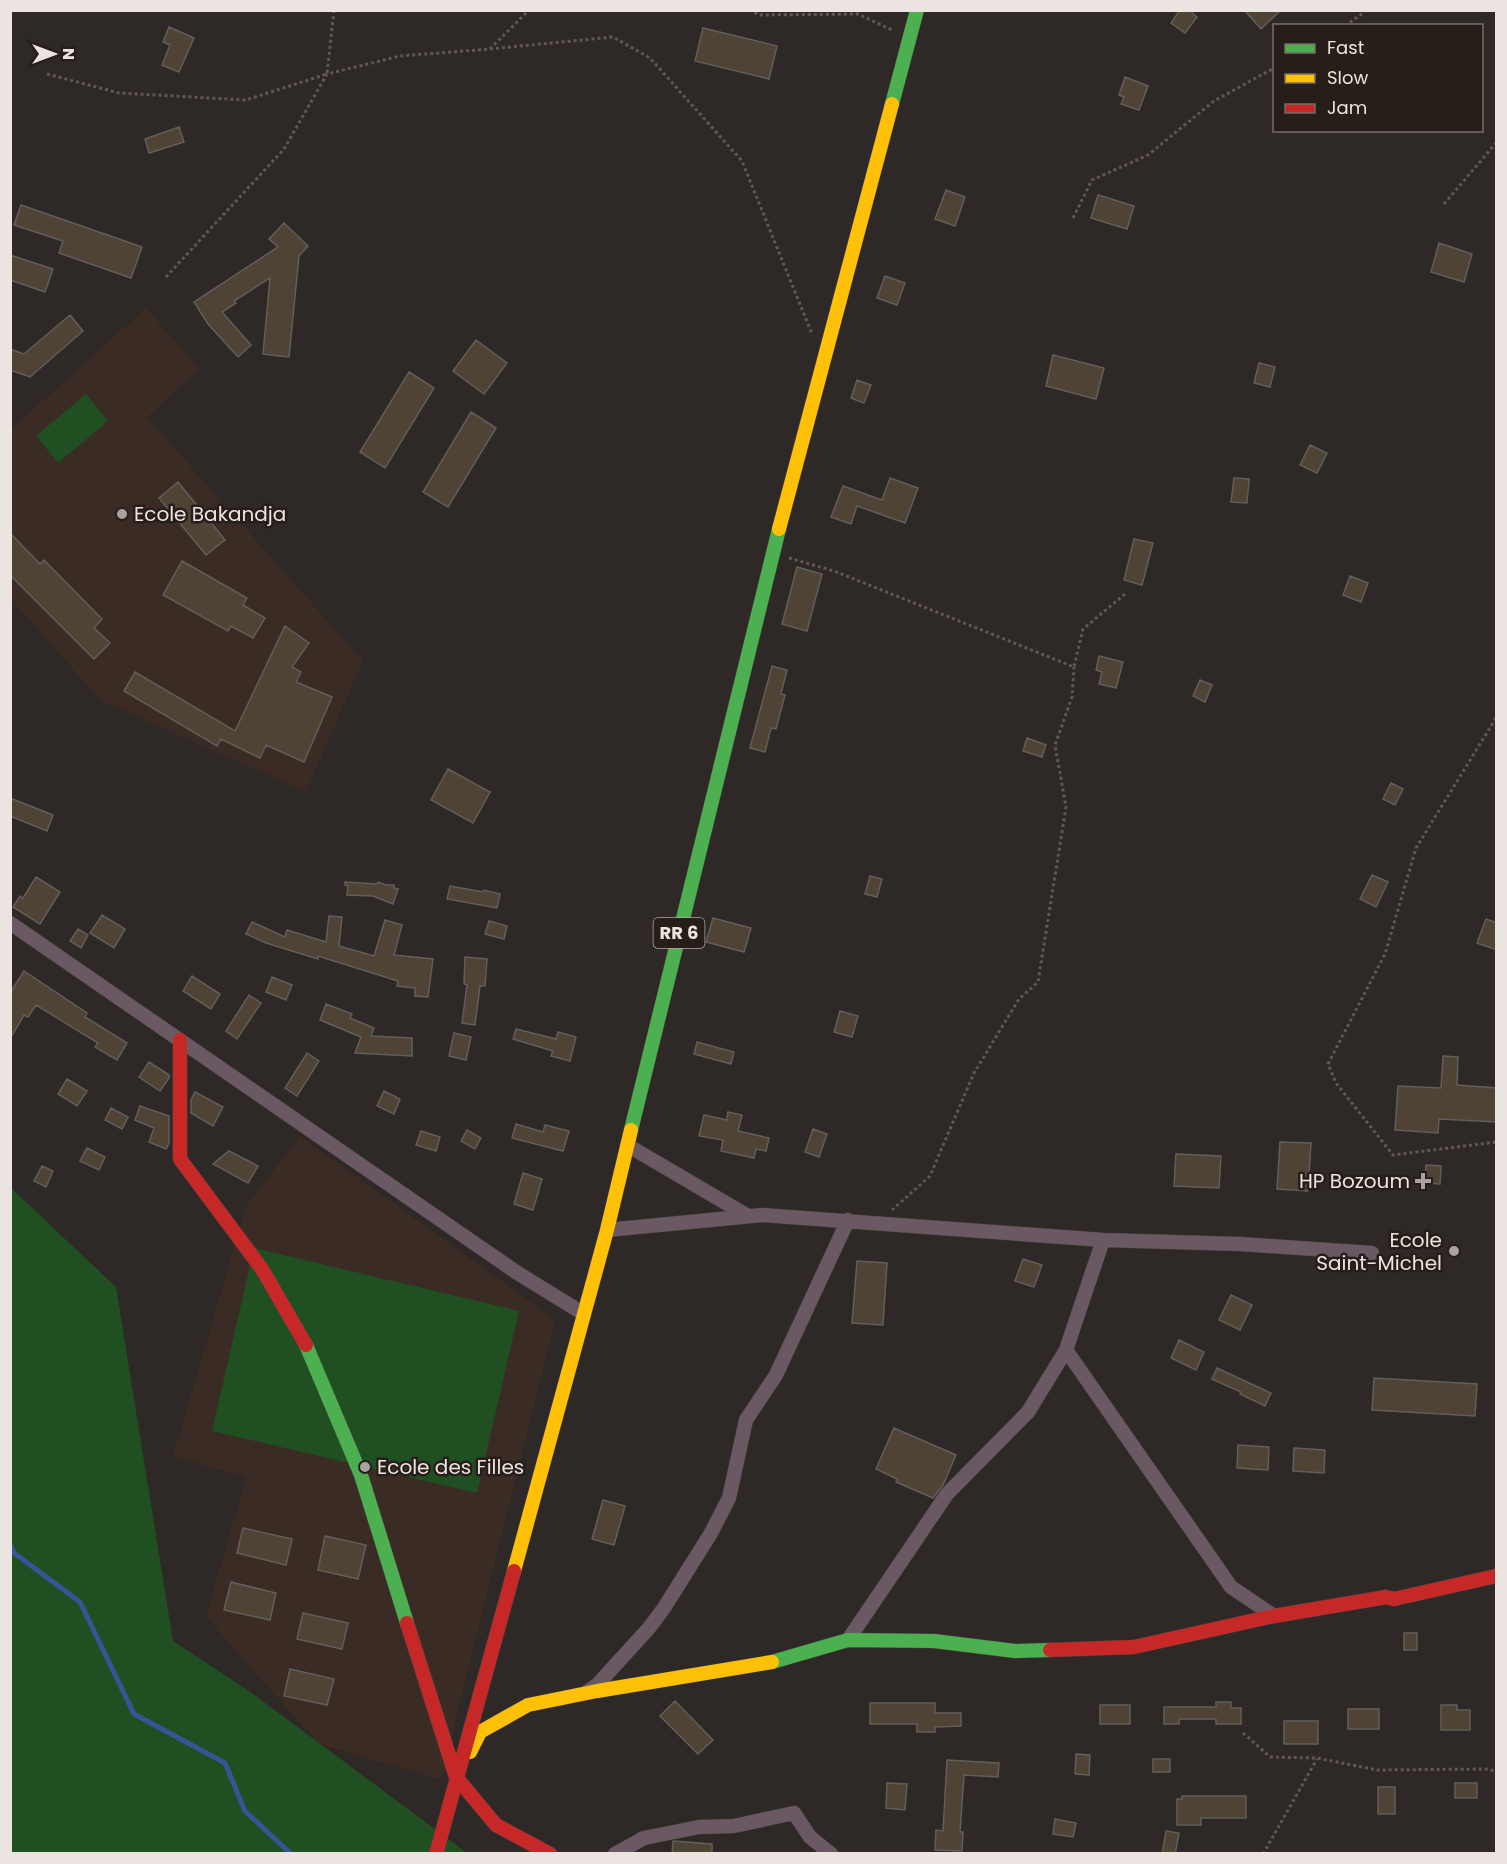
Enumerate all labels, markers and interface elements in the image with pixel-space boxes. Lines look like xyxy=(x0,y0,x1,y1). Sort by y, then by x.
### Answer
north arrow xyxy=(24,24,84,84)
legend xyxy=(1273,24,1483,132)
text: Fast xyxy=(1327,35,1364,60)
text: N xyxy=(57,48,80,60)
text: Slow xyxy=(1327,65,1369,90)
text: Jam xyxy=(1327,95,1367,120)
place label: Ecole Bakandja xyxy=(134,500,286,528)
marker: Ecole Bakandja xyxy=(115,507,129,521)
road number: RR 6 xyxy=(654,918,704,948)
place label: HP Bozoum xyxy=(1299,1167,1410,1195)
marker: HP Bozoum xyxy=(1414,1172,1432,1190)
place label: Ecole Saint-Michel xyxy=(1316,1226,1442,1277)
marker: Ecole Saint-Michel xyxy=(1447,1244,1461,1258)
place label: Ecole des Filles xyxy=(377,1453,524,1481)
marker: Ecole des Filles xyxy=(358,1460,372,1474)

